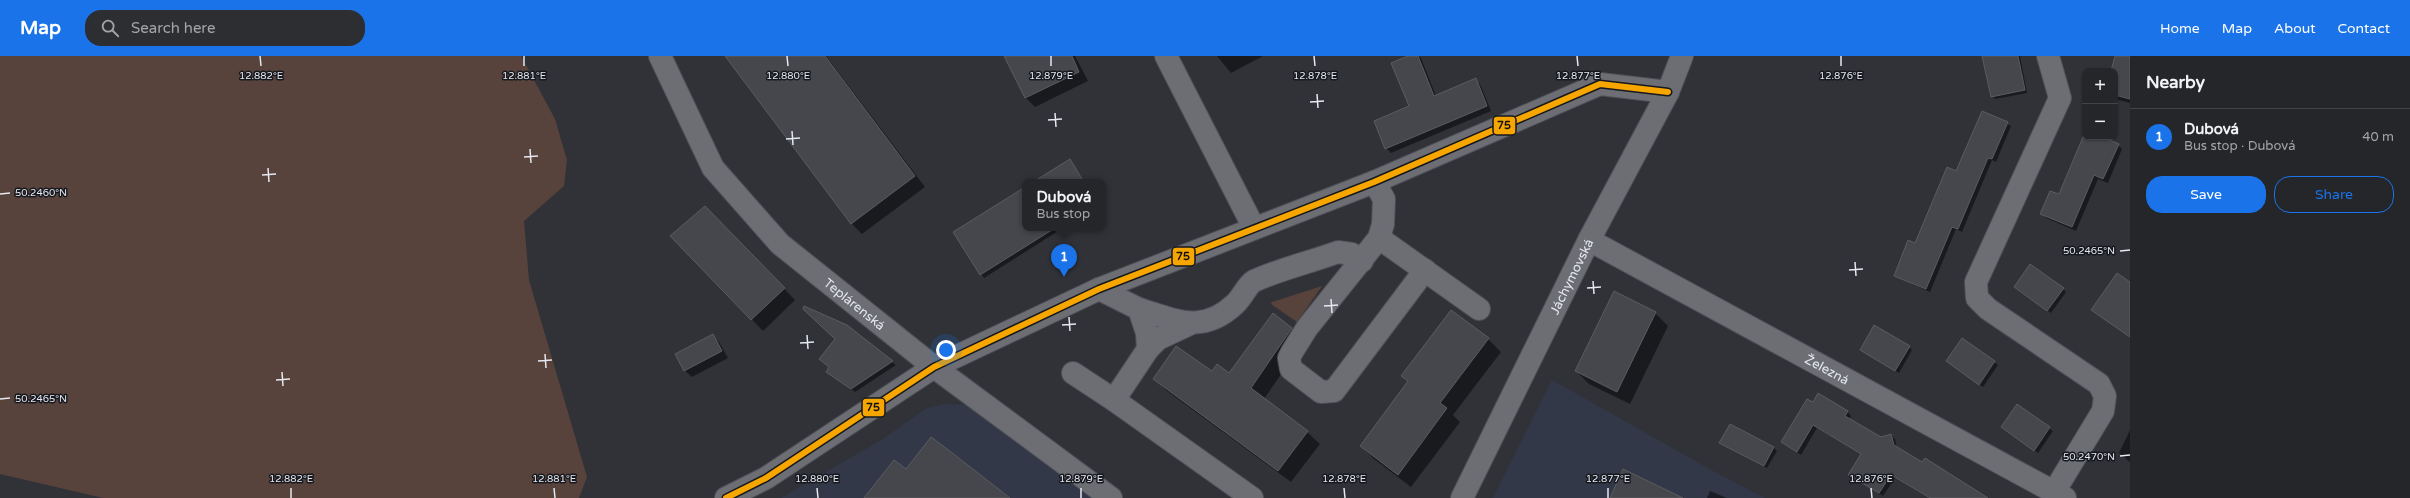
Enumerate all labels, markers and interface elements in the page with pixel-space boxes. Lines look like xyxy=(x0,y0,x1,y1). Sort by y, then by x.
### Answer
search box xyxy=(85,10,365,46)
text: Map xyxy=(20,17,61,39)
icon: search xyxy=(99,17,121,39)
text: Search here xyxy=(131,19,215,37)
text: Home xyxy=(2160,20,2200,37)
text: Map xyxy=(2222,20,2252,37)
text: About xyxy=(2274,20,2316,37)
text: Contact xyxy=(2338,20,2390,37)
map controls xyxy=(2082,68,2118,140)
button: + xyxy=(2082,68,2118,104)
text: 12.882°E xyxy=(239,70,283,82)
text: 12.881°E xyxy=(502,70,546,82)
text: 12.880°E xyxy=(766,70,810,82)
text: 12.879°E xyxy=(1029,70,1073,82)
text: 12.878°E xyxy=(1293,70,1337,82)
text: 12.877°E xyxy=(1556,70,1600,82)
text: 12.876°E xyxy=(1819,70,1863,82)
text: Nearby xyxy=(2146,72,2205,93)
button: − xyxy=(2082,104,2118,140)
line badge: 75 xyxy=(1493,116,1516,135)
text: 75 xyxy=(1497,119,1511,132)
text: Dubová xyxy=(2184,120,2239,138)
text: 1 xyxy=(2155,129,2163,145)
text: 40 m xyxy=(2362,129,2394,145)
text: Bus stop · Dubová xyxy=(2184,138,2295,154)
button: Save xyxy=(2146,176,2266,213)
button: Share xyxy=(2274,176,2394,213)
popup xyxy=(1022,179,1106,231)
text: 50.2460°N xyxy=(15,187,67,199)
text: Dubová xyxy=(1036,188,1092,206)
text: Bus stop xyxy=(1036,206,1090,222)
street label: Jáchymovská xyxy=(1547,236,1597,317)
pin: 1 xyxy=(1051,244,1077,277)
text: 50.2465°N xyxy=(2063,245,2115,257)
line badge: 75 xyxy=(1172,247,1195,266)
text: 75 xyxy=(1176,250,1190,263)
street label: Teplárenská xyxy=(820,275,888,334)
your location xyxy=(936,340,956,360)
street label: Železná xyxy=(1802,352,1852,388)
text: 50.2465°N xyxy=(15,393,67,405)
line badge: 75 xyxy=(862,398,885,417)
text: 75 xyxy=(866,401,880,414)
text: 50.2470°N xyxy=(2063,451,2115,463)
text: 12.882°E xyxy=(269,473,313,485)
text: 12.881°E xyxy=(532,473,576,485)
text: 12.880°E xyxy=(795,473,839,485)
text: 12.879°E xyxy=(1059,473,1103,485)
text: 12.878°E xyxy=(1322,473,1366,485)
text: 12.877°E xyxy=(1586,473,1630,485)
text: 12.876°E xyxy=(1849,473,1893,485)

